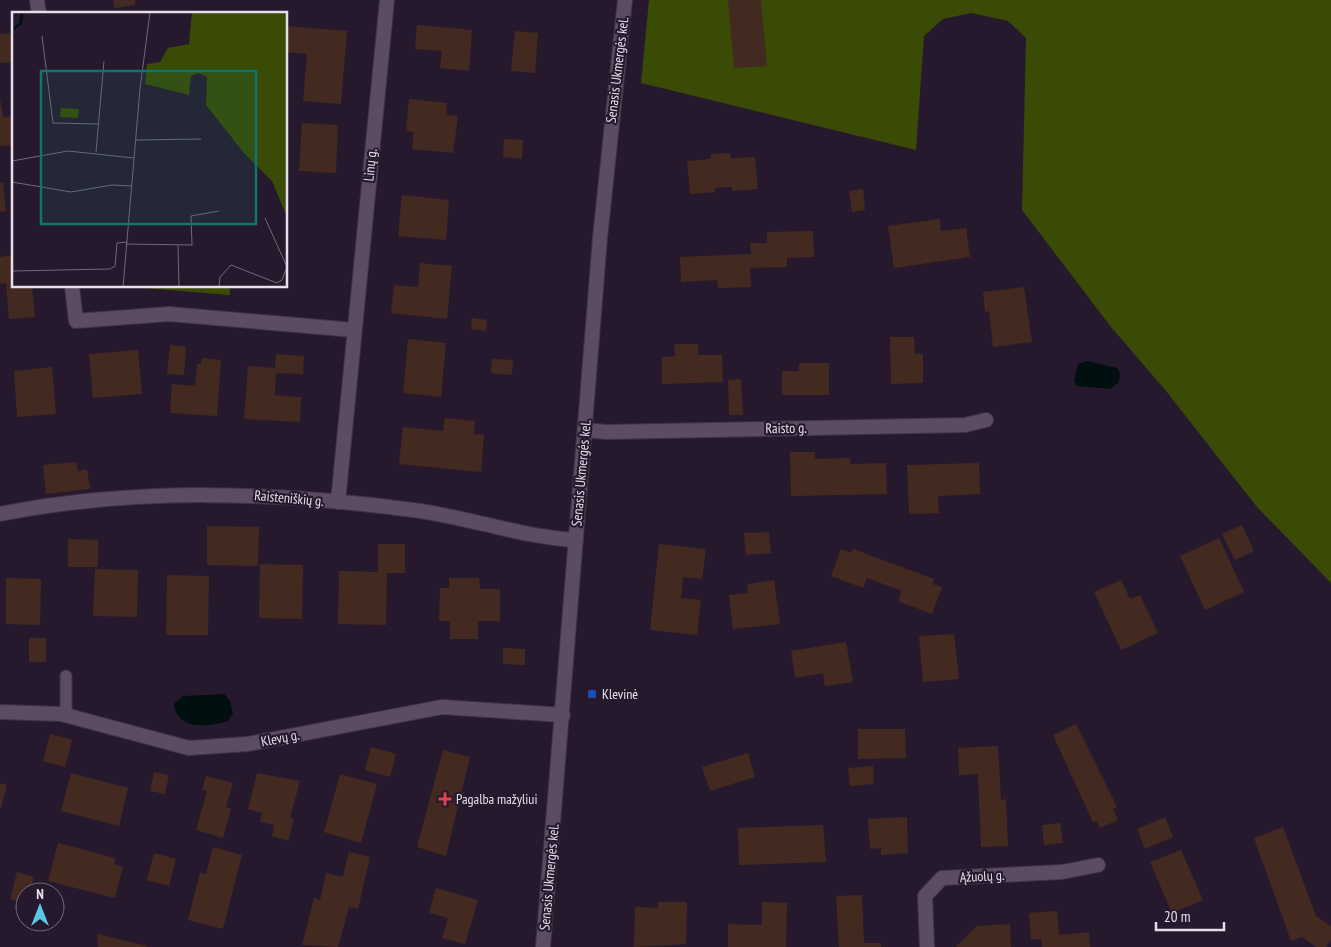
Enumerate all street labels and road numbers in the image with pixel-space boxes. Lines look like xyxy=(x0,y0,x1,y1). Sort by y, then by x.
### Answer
street label: Senasis Ukmergės kel. xyxy=(602,16,632,124)
street label: Linų g. xyxy=(359,148,381,182)
street label: Senasis Ukmergės kel. xyxy=(567,419,595,527)
street label: Raisto g. xyxy=(765,419,807,437)
street label: Raisteniškių g. xyxy=(254,486,324,510)
street label: Klevų g. xyxy=(259,725,301,751)
street label: Senasis Ukmergės kel. xyxy=(535,823,563,931)
street label: Ąžuolų g. xyxy=(959,866,1005,886)

